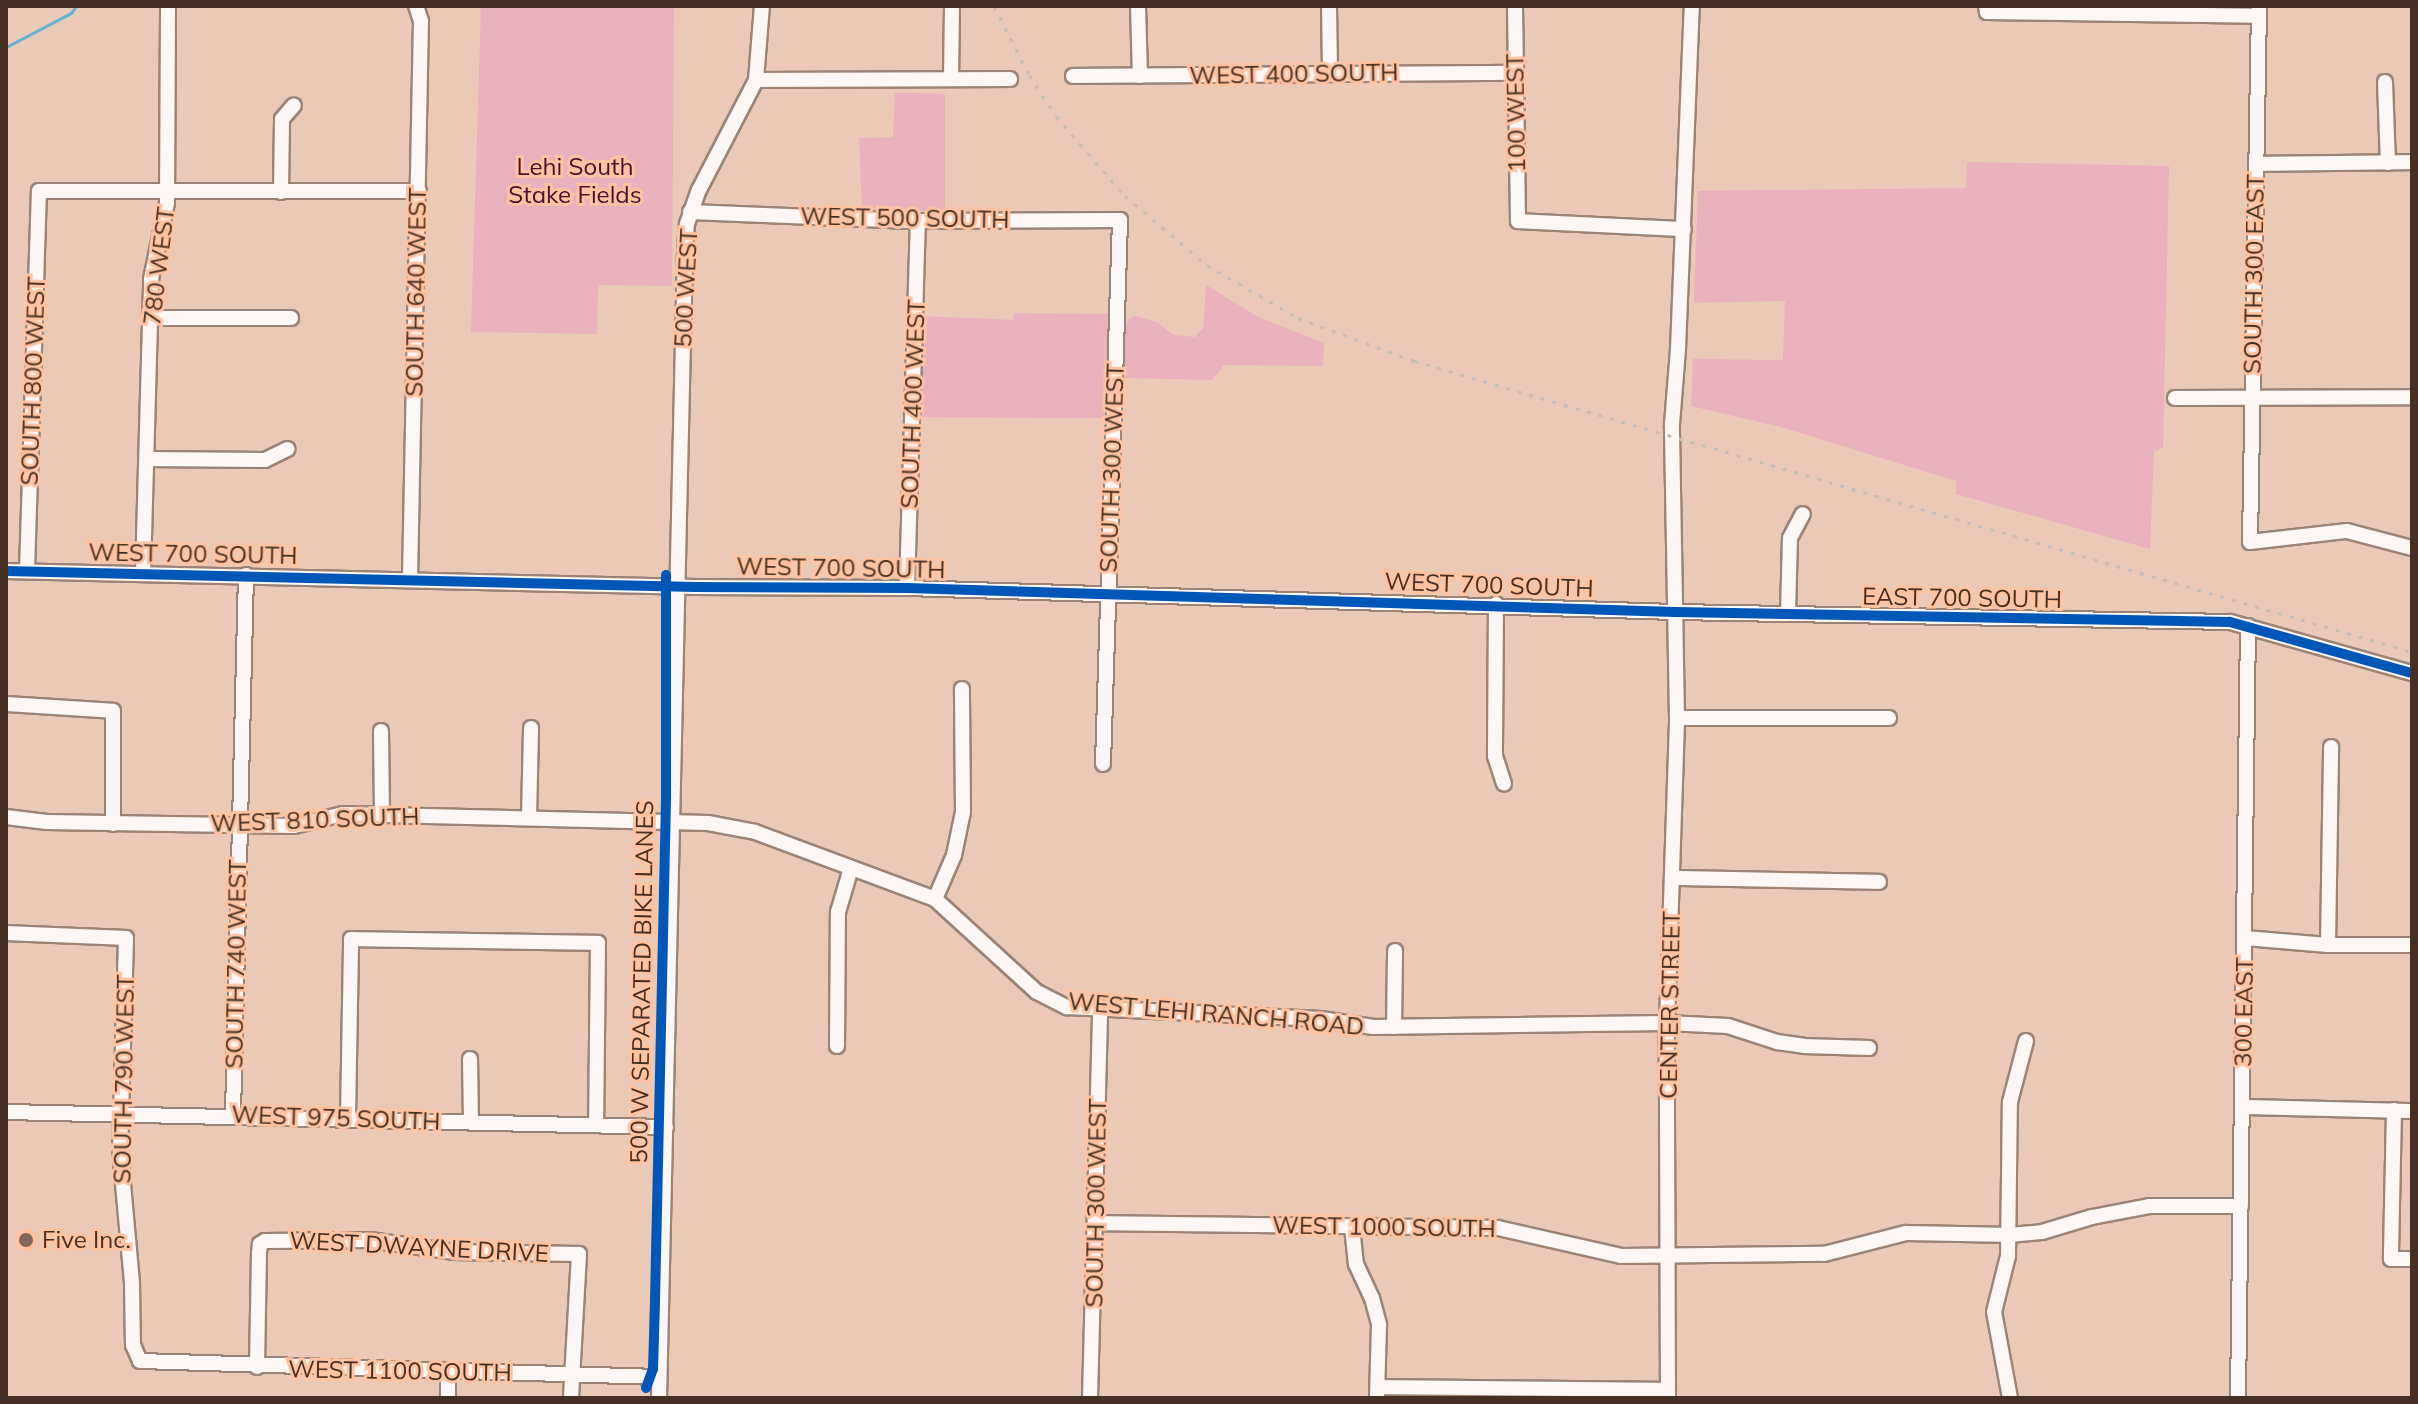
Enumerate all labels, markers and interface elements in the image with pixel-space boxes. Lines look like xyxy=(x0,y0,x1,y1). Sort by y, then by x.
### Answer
street label: 100 WEST xyxy=(1501,53,1531,173)
street label: WEST 400 SOUTH xyxy=(1189,58,1399,90)
park label: Lehi South Stake Fields xyxy=(508,153,642,209)
street label: SOUTH 300 EAST xyxy=(2238,174,2270,374)
street label: SOUTH 640 WEST xyxy=(400,187,432,397)
street label: WEST 500 SOUTH xyxy=(800,202,1010,234)
street label: 780 WEST xyxy=(137,205,181,327)
street label: 500 WEST xyxy=(669,228,703,348)
street label: SOUTH 800 WEST xyxy=(15,276,51,486)
street label: SOUTH 400 WEST xyxy=(895,299,931,509)
street label: SOUTH 300 WEST xyxy=(1094,363,1130,573)
street label: WEST 700 SOUTH xyxy=(88,538,298,570)
street label: WEST 700 SOUTH xyxy=(736,552,946,584)
street label: WEST 700 SOUTH xyxy=(1384,567,1594,603)
street label: EAST 700 SOUTH xyxy=(1862,582,2062,614)
street label: 500 W SEPARATED BIKE LANES xyxy=(624,800,660,1164)
street label: WEST 810 SOUTH xyxy=(210,802,420,838)
street label: SOUTH 740 WEST xyxy=(220,859,252,1069)
street label: CENTER STREET xyxy=(1654,911,1686,1099)
street label: 300 EAST xyxy=(2229,957,2259,1067)
street label: SOUTH 790 WEST xyxy=(108,974,140,1184)
street label: WEST LEHI RANCH ROAD xyxy=(1067,987,1365,1041)
street label: SOUTH 300 WEST xyxy=(1080,1098,1112,1308)
street label: WEST 975 SOUTH xyxy=(231,1100,441,1136)
street label: WEST 1000 SOUTH xyxy=(1272,1211,1496,1243)
place label: Five Inc. xyxy=(42,1226,131,1254)
street label: WEST DWAYNE DRIVE xyxy=(289,1226,549,1268)
marker: Five Inc. xyxy=(17,1231,35,1249)
street label: WEST 1100 SOUTH xyxy=(288,1355,512,1387)

